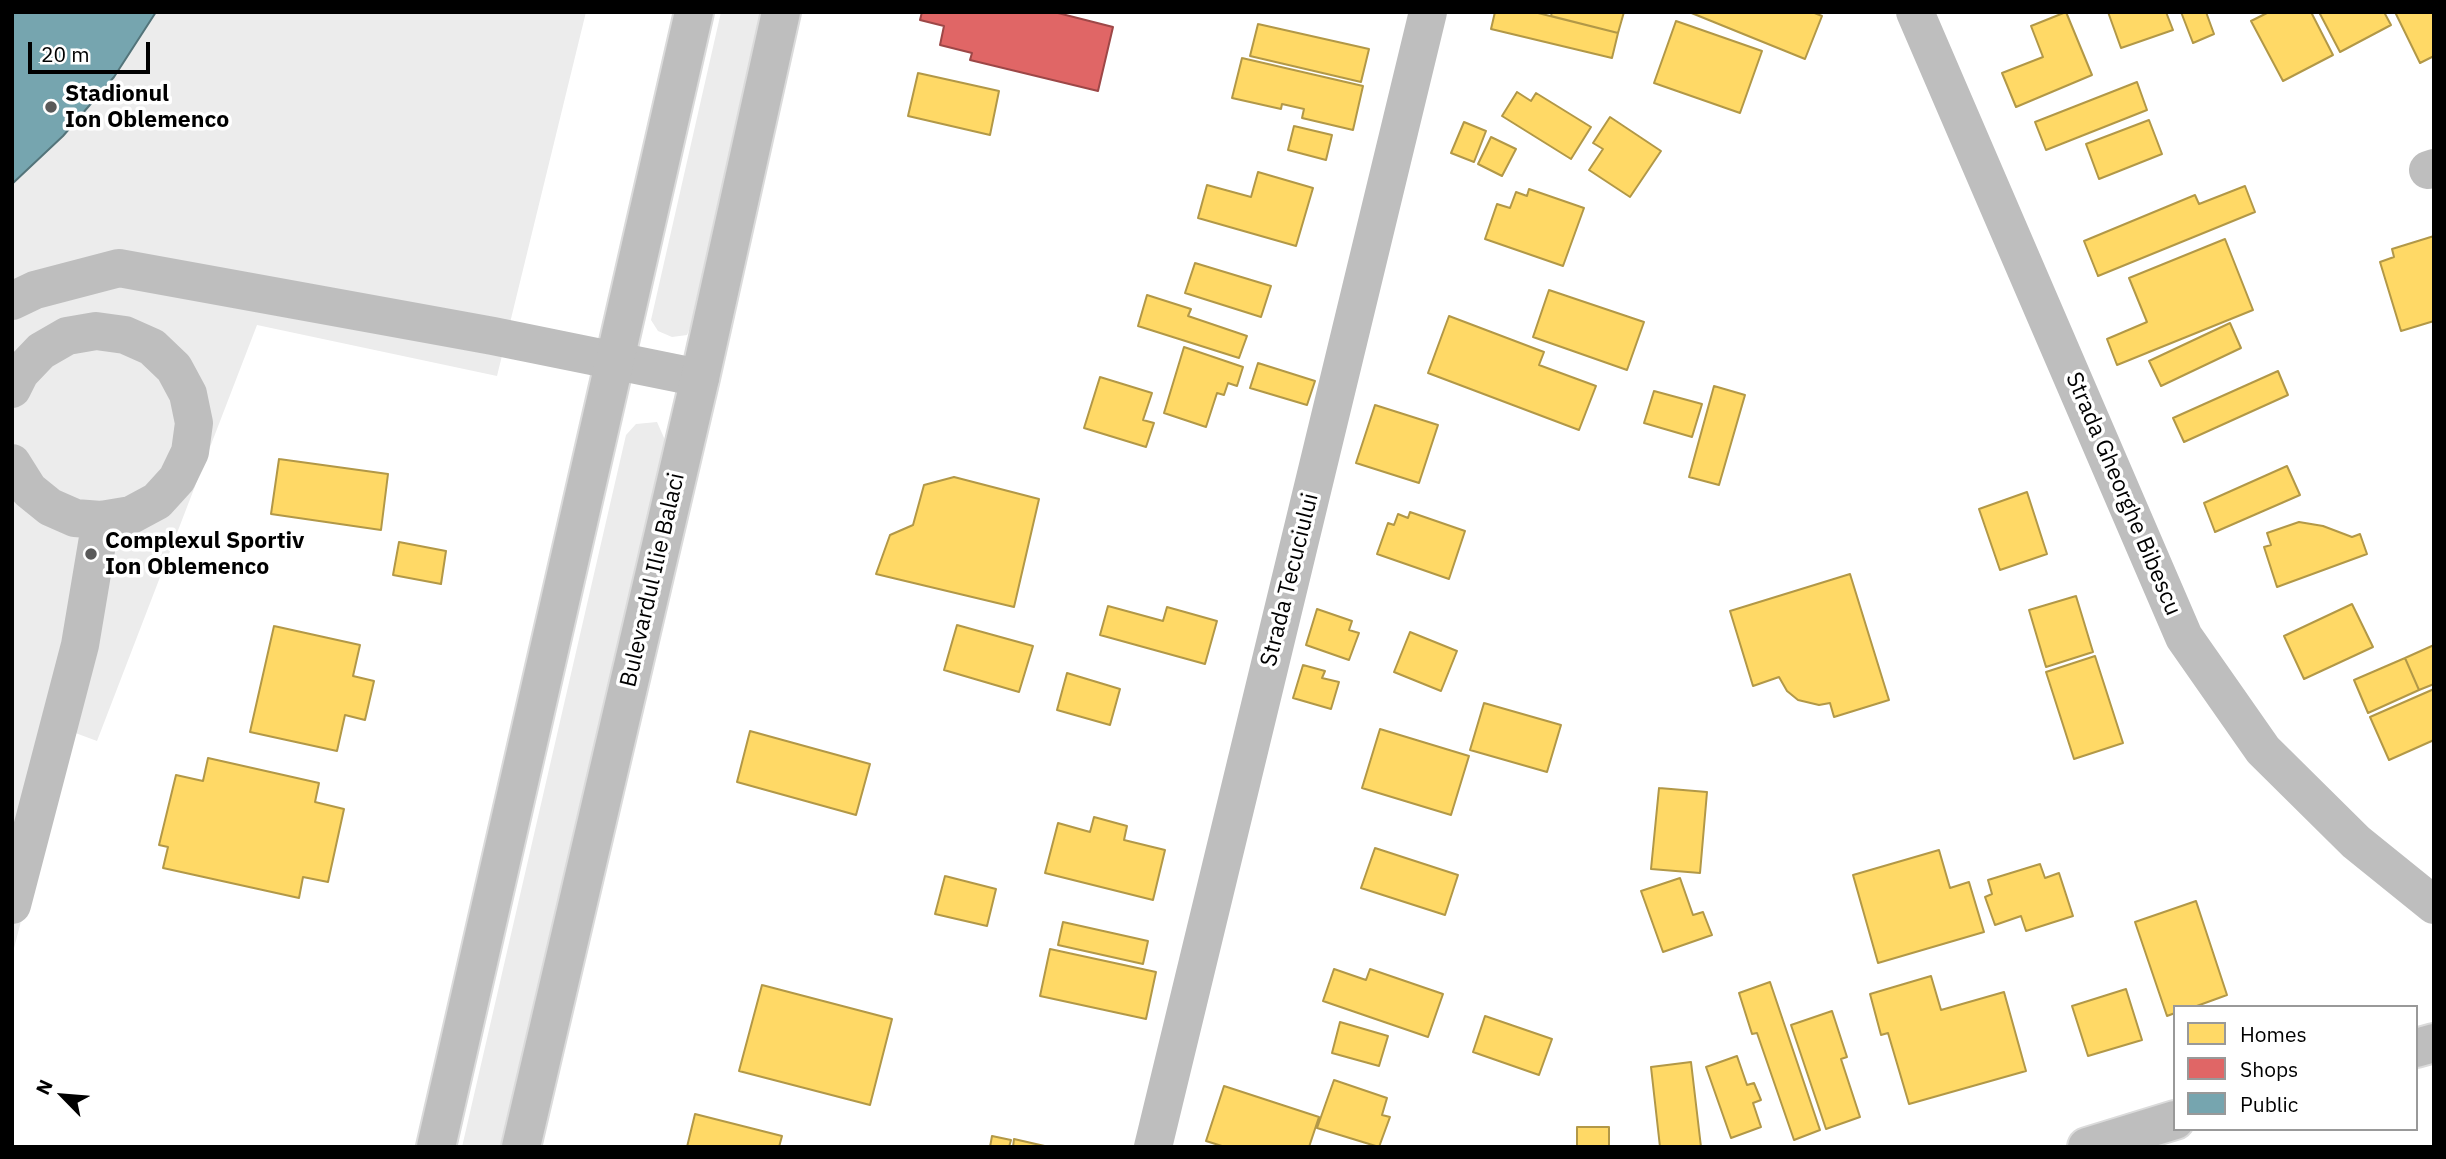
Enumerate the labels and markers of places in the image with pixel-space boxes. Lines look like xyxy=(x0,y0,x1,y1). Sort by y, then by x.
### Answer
place label: Stadionul Ion Oblemenco xyxy=(65,80,229,134)
marker: Stadionul Ion Oblemenco xyxy=(43,99,59,115)
place label: Complexul Sportiv Ion Oblemenco xyxy=(105,527,304,581)
marker: Complexul Sportiv Ion Oblemenco xyxy=(83,546,99,562)

